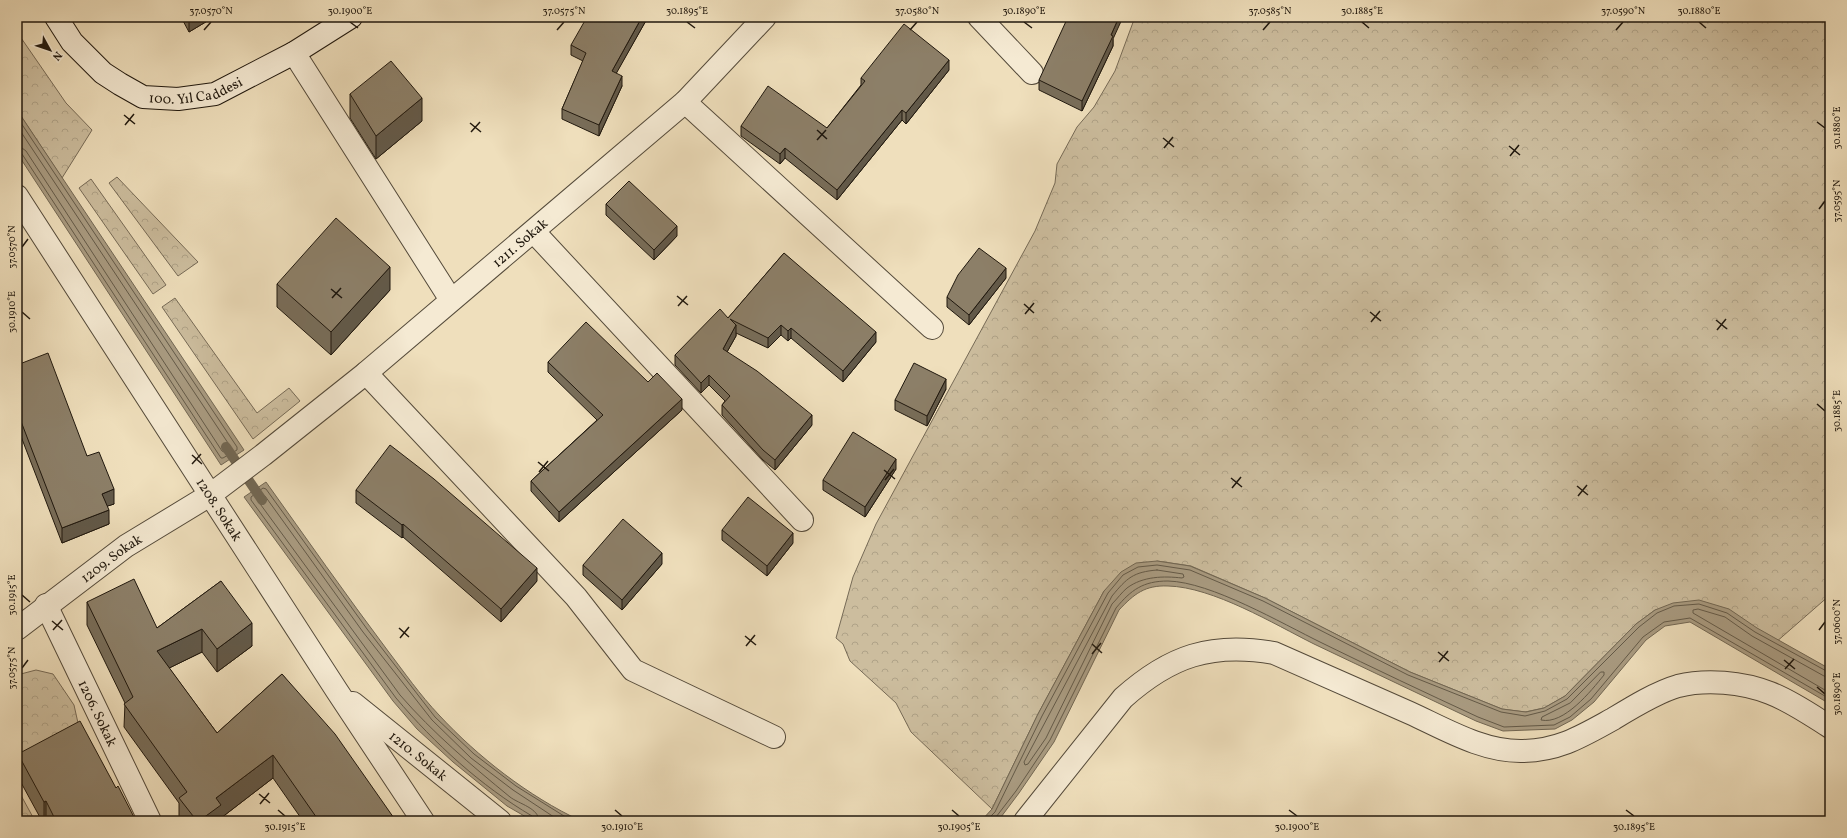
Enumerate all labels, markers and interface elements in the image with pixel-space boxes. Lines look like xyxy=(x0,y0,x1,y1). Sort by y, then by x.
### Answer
text: 37.0570°N xyxy=(189,4,233,18)
text: 30.1900°E xyxy=(328,4,372,18)
text: 37.0575°N xyxy=(543,4,586,18)
text: 30.1895°E xyxy=(666,4,708,18)
text: 37.0580°N xyxy=(895,4,940,18)
text: 30.1890°E xyxy=(1002,4,1046,18)
text: 37.0585°N xyxy=(1248,4,1292,18)
text: 30.1885°E xyxy=(1341,4,1383,18)
text: 37.0590°N xyxy=(1601,4,1646,18)
text: 30.1880°E xyxy=(1678,4,1720,18)
north arrow xyxy=(30,30,70,70)
text: N xyxy=(48,48,65,63)
street label: 100. Yıl Caddesi xyxy=(148,73,246,110)
text: 30.1880°E xyxy=(1830,107,1844,149)
text: 37.0595°N xyxy=(1830,179,1844,222)
street label: 1211. Sokak xyxy=(489,214,553,273)
text: 37.0570°N xyxy=(5,225,19,269)
text: 30.1910°E xyxy=(5,291,19,333)
text: 30.1885°E xyxy=(1830,390,1844,432)
street label: 1208. Sokak xyxy=(191,475,246,546)
street label: 1209. Sokak xyxy=(77,530,147,588)
text: 30.1915°E xyxy=(5,575,19,615)
text: 37.0600°N xyxy=(1830,599,1844,645)
text: 37.0575°N xyxy=(5,646,19,689)
text: 30.1890°E xyxy=(1830,672,1844,716)
street label: 1206. Sokak xyxy=(73,677,121,751)
street label: 1210. Sokak xyxy=(384,727,451,786)
text: 30.1915°E xyxy=(265,820,305,834)
text: 30.1910°E xyxy=(601,820,643,834)
text: 30.1905°E xyxy=(937,820,981,834)
text: 30.1900°E xyxy=(1275,820,1319,834)
text: 30.1895°E xyxy=(1613,820,1655,834)

